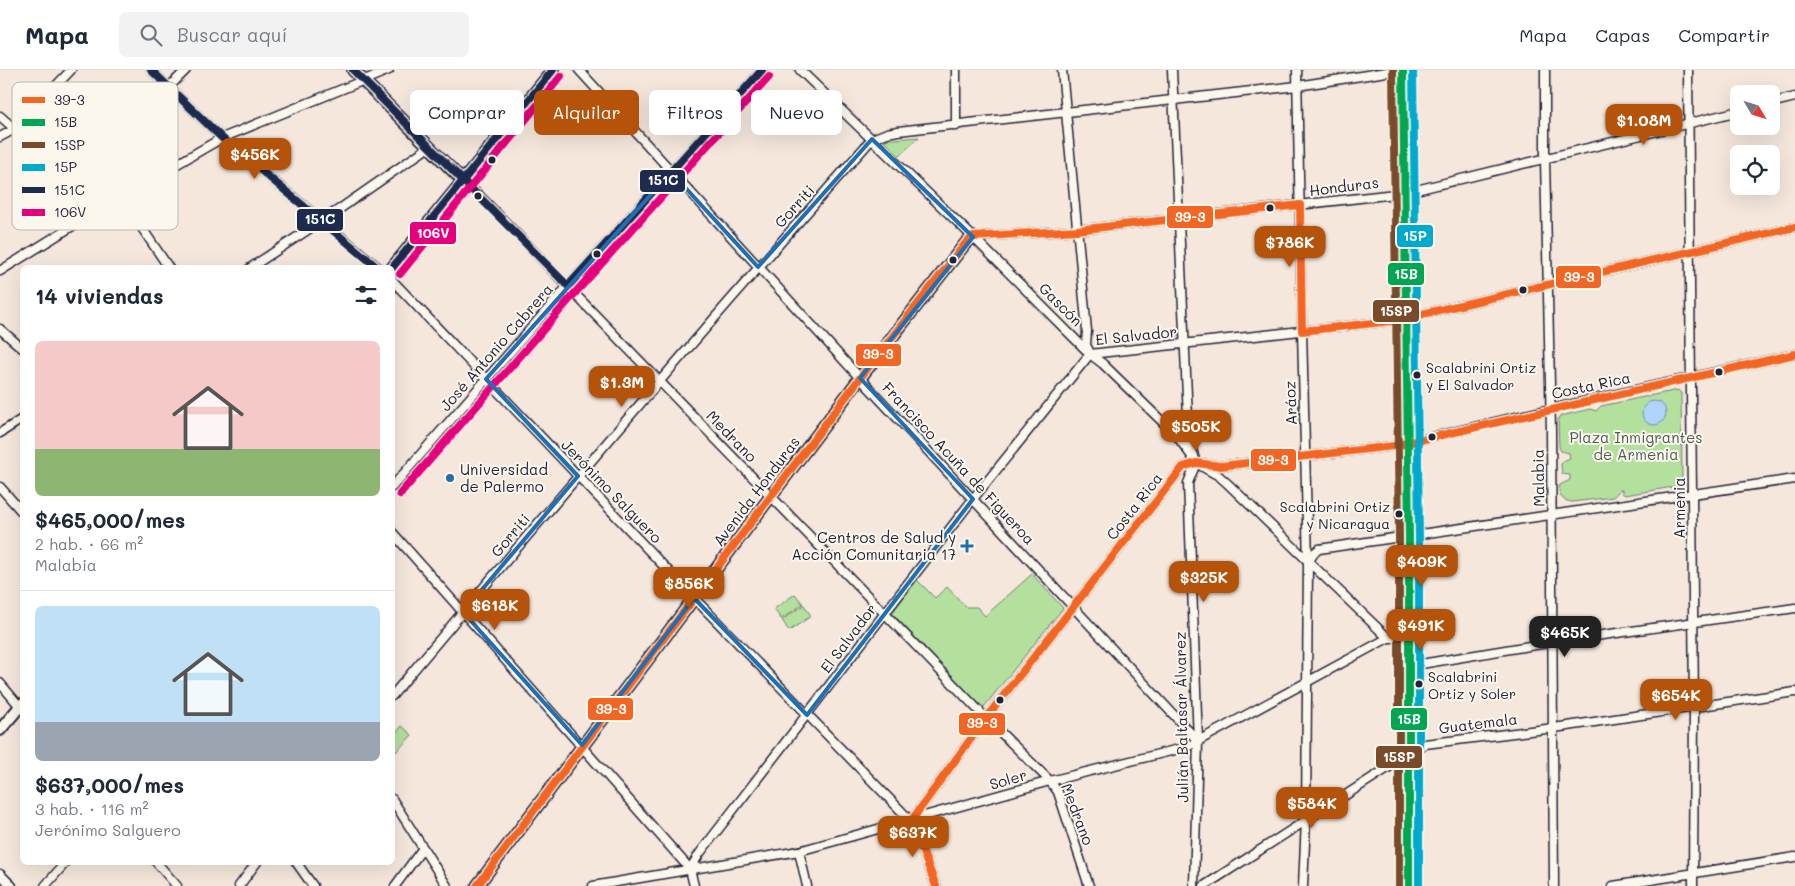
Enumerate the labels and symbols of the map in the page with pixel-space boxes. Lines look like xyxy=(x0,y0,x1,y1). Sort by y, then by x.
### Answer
legend xyxy=(12,82,178,230)
north arrow xyxy=(1730,85,1780,135)
text: 39-3 xyxy=(54,90,85,109)
pin: $1.08M xyxy=(1603,104,1685,146)
text: 15B xyxy=(54,112,77,131)
text: 15SP xyxy=(54,135,85,154)
pin: $456K xyxy=(220,138,290,180)
unlabelled marker xyxy=(487,155,497,165)
text: 15P xyxy=(54,157,77,176)
line badge: 151C xyxy=(639,169,686,193)
text: 151C xyxy=(648,170,678,189)
street label: Honduras xyxy=(1308,172,1380,200)
text: 151C xyxy=(54,180,85,199)
street label: Gorriti xyxy=(770,180,818,232)
unlabelled marker xyxy=(473,191,483,201)
text: 106V xyxy=(54,202,86,221)
unlabelled marker xyxy=(1265,203,1275,213)
line badge: 39-3 xyxy=(1166,205,1214,229)
text: 39-3 xyxy=(1174,207,1206,226)
line badge: 151C xyxy=(296,208,344,232)
text: 151C xyxy=(305,209,335,228)
line badge: 106V xyxy=(409,221,457,245)
text: 106V xyxy=(417,223,449,242)
line badge: 15P xyxy=(1396,224,1434,248)
pin: $786K xyxy=(1255,226,1325,268)
text: 15P xyxy=(1403,226,1427,245)
unlabelled marker xyxy=(592,249,602,259)
unlabelled marker xyxy=(948,255,958,265)
line badge: 15B xyxy=(1387,262,1425,286)
text: 15B xyxy=(1394,264,1418,283)
line badge: 39-3 xyxy=(1555,265,1602,289)
text: 39-3 xyxy=(1563,267,1595,286)
street label: Gascón xyxy=(1035,278,1087,330)
street label: José Antonio Cabrera xyxy=(435,279,557,415)
unlabelled marker xyxy=(1518,285,1528,295)
line badge: 15SP xyxy=(1372,299,1420,323)
text: 15SP xyxy=(1380,301,1412,320)
street label: El Salvador xyxy=(1094,321,1178,349)
line badge: 39-3 xyxy=(855,343,902,367)
text: 39-3 xyxy=(862,344,894,363)
place label: Scalabrini Ortiz y El Salvador xyxy=(1426,358,1536,394)
pin: $1.3M xyxy=(587,366,657,408)
street label: Costa Rica xyxy=(1550,367,1632,403)
unlabelled marker xyxy=(1714,367,1724,377)
marker: Scalabrini Ortiz y El Salvador xyxy=(1412,370,1422,380)
street label: Francisco Acuña de Figueroa xyxy=(878,377,1040,549)
street label: Aráoz xyxy=(1279,380,1301,426)
street label: Medrano xyxy=(702,406,762,466)
pin: $505K xyxy=(1161,410,1231,452)
park label: Plaza Inmigrantes de Armenia xyxy=(1569,427,1703,464)
street label: Avenida Honduras xyxy=(708,432,804,550)
unlabelled marker xyxy=(1427,432,1437,442)
street label: Jerónimo Salguero xyxy=(557,435,667,547)
line badge: 39-3 xyxy=(1250,448,1297,472)
street label: Malabia xyxy=(1527,449,1549,507)
text: 39-3 xyxy=(1257,450,1289,469)
place label: Universidad de Palermo xyxy=(460,459,548,496)
street label: Costa Rica xyxy=(1101,468,1167,544)
marker: Universidad de Palermo xyxy=(444,472,456,484)
street label: Armenia xyxy=(1669,477,1689,539)
place label: Scalabrini Ortiz y Nicaragua xyxy=(1280,497,1390,533)
street label: Gorriti xyxy=(486,509,534,561)
marker: Scalabrini Ortiz y Nicaragua xyxy=(1394,509,1404,519)
place label: Centros de Salud y Acción Comunitaria 17 xyxy=(791,527,956,564)
marker: Centros de Salud y Acción Comunitaria 17 xyxy=(960,539,974,553)
pin: $409K xyxy=(1387,544,1457,587)
pin: $325K xyxy=(1169,560,1239,603)
pin: $856K xyxy=(654,566,724,609)
pin: $618K xyxy=(460,588,530,631)
street label: El Salvador xyxy=(815,599,881,677)
pin: $491K xyxy=(1386,608,1456,651)
pin: $465K xyxy=(1530,616,1600,658)
street label: Julián Baltasar Álvarez xyxy=(1170,631,1192,803)
place label: Scalabrini Ortiz y Soler xyxy=(1428,667,1516,703)
pin: $654K xyxy=(1641,678,1711,721)
marker: Scalabrini Ortiz y Soler xyxy=(1414,679,1424,689)
unlabelled marker xyxy=(995,695,1005,705)
line badge: 39-3 xyxy=(587,697,634,721)
text: 39-3 xyxy=(595,699,627,718)
line badge: 15B xyxy=(1390,707,1428,731)
street label: Guatemala xyxy=(1438,708,1518,738)
text: 15B xyxy=(1397,709,1421,728)
line badge: 39-3 xyxy=(958,712,1006,736)
text: 39-3 xyxy=(966,713,998,732)
line badge: 15SP xyxy=(1375,745,1423,769)
text: 15SP xyxy=(1383,747,1415,766)
street label: Soler xyxy=(987,764,1029,794)
street label: Medrano xyxy=(1057,780,1099,848)
pin: $584K xyxy=(1277,786,1347,829)
pin: $637K xyxy=(878,816,948,858)

